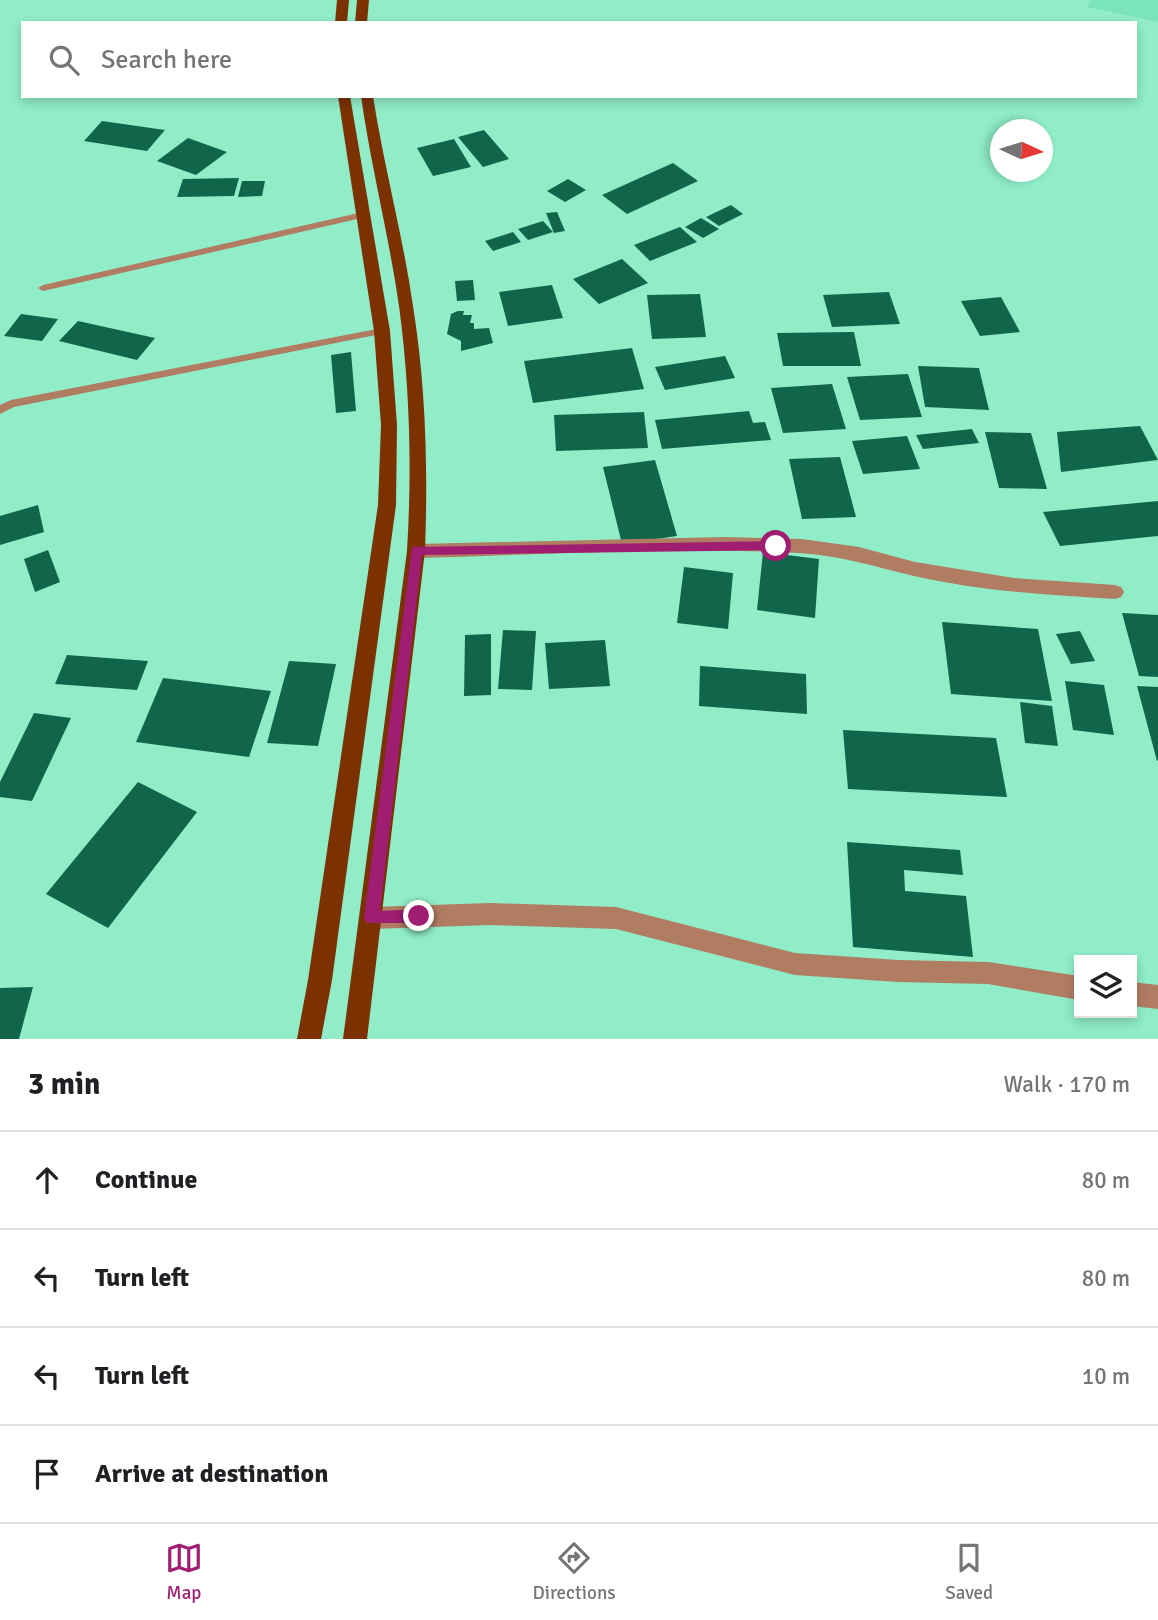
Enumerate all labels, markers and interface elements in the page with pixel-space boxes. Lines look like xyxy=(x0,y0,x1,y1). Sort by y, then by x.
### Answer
search box xyxy=(21,21,1137,98)
icon: search xyxy=(45,41,83,79)
text: Search here xyxy=(101,44,232,76)
north arrow xyxy=(990,119,1053,182)
route start xyxy=(760,530,791,561)
route end xyxy=(403,900,434,931)
map controls xyxy=(1074,955,1137,1018)
button: layers xyxy=(1074,955,1137,1018)
text: 3 min xyxy=(28,1066,100,1103)
text: Walk · 170 m xyxy=(1004,1070,1130,1099)
icon: ahead xyxy=(28,1161,66,1199)
text: Continue xyxy=(95,1164,197,1196)
text: 80 m xyxy=(1082,1166,1130,1195)
icon: left xyxy=(28,1259,66,1297)
text: Turn left xyxy=(95,1262,189,1294)
text: 80 m xyxy=(1082,1264,1130,1293)
icon: left xyxy=(28,1357,66,1395)
text: Turn left xyxy=(95,1360,189,1392)
text: 10 m xyxy=(1082,1362,1130,1391)
icon: arrive xyxy=(28,1455,66,1493)
text: Arrive at destination xyxy=(95,1458,328,1490)
tab: Map xyxy=(165,1539,203,1605)
tab: Directions xyxy=(533,1539,616,1605)
tab: Saved xyxy=(945,1539,993,1605)

